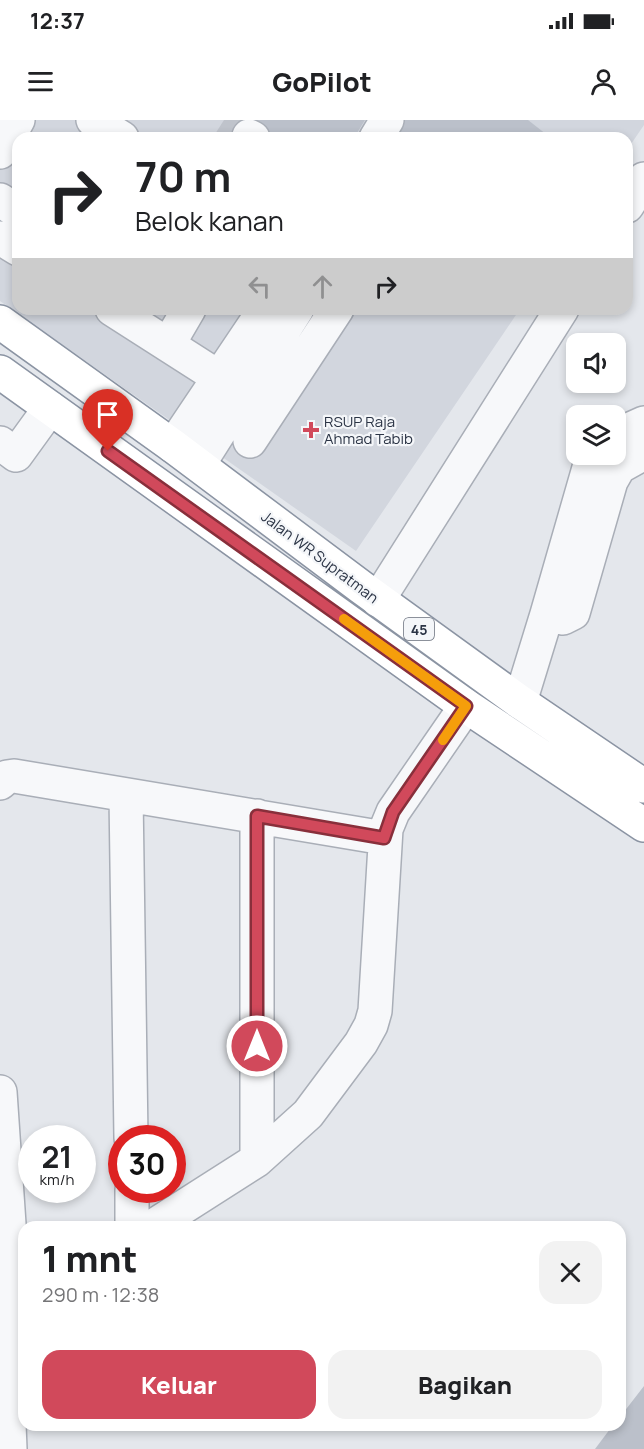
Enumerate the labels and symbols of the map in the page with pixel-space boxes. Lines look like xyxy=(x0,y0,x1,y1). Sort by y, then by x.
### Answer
pin xyxy=(82,389,133,451)
place label: RSUP Raja Ahmad Tabib xyxy=(324,411,413,449)
marker: RSUP Raja Ahmad Tabib xyxy=(302,421,320,439)
street label: Jalan WR Supratman xyxy=(257,506,383,608)
road number: 45 xyxy=(404,618,434,640)
position arrow xyxy=(225,1014,289,1078)
speed limit sign: 30 xyxy=(108,1125,186,1203)

